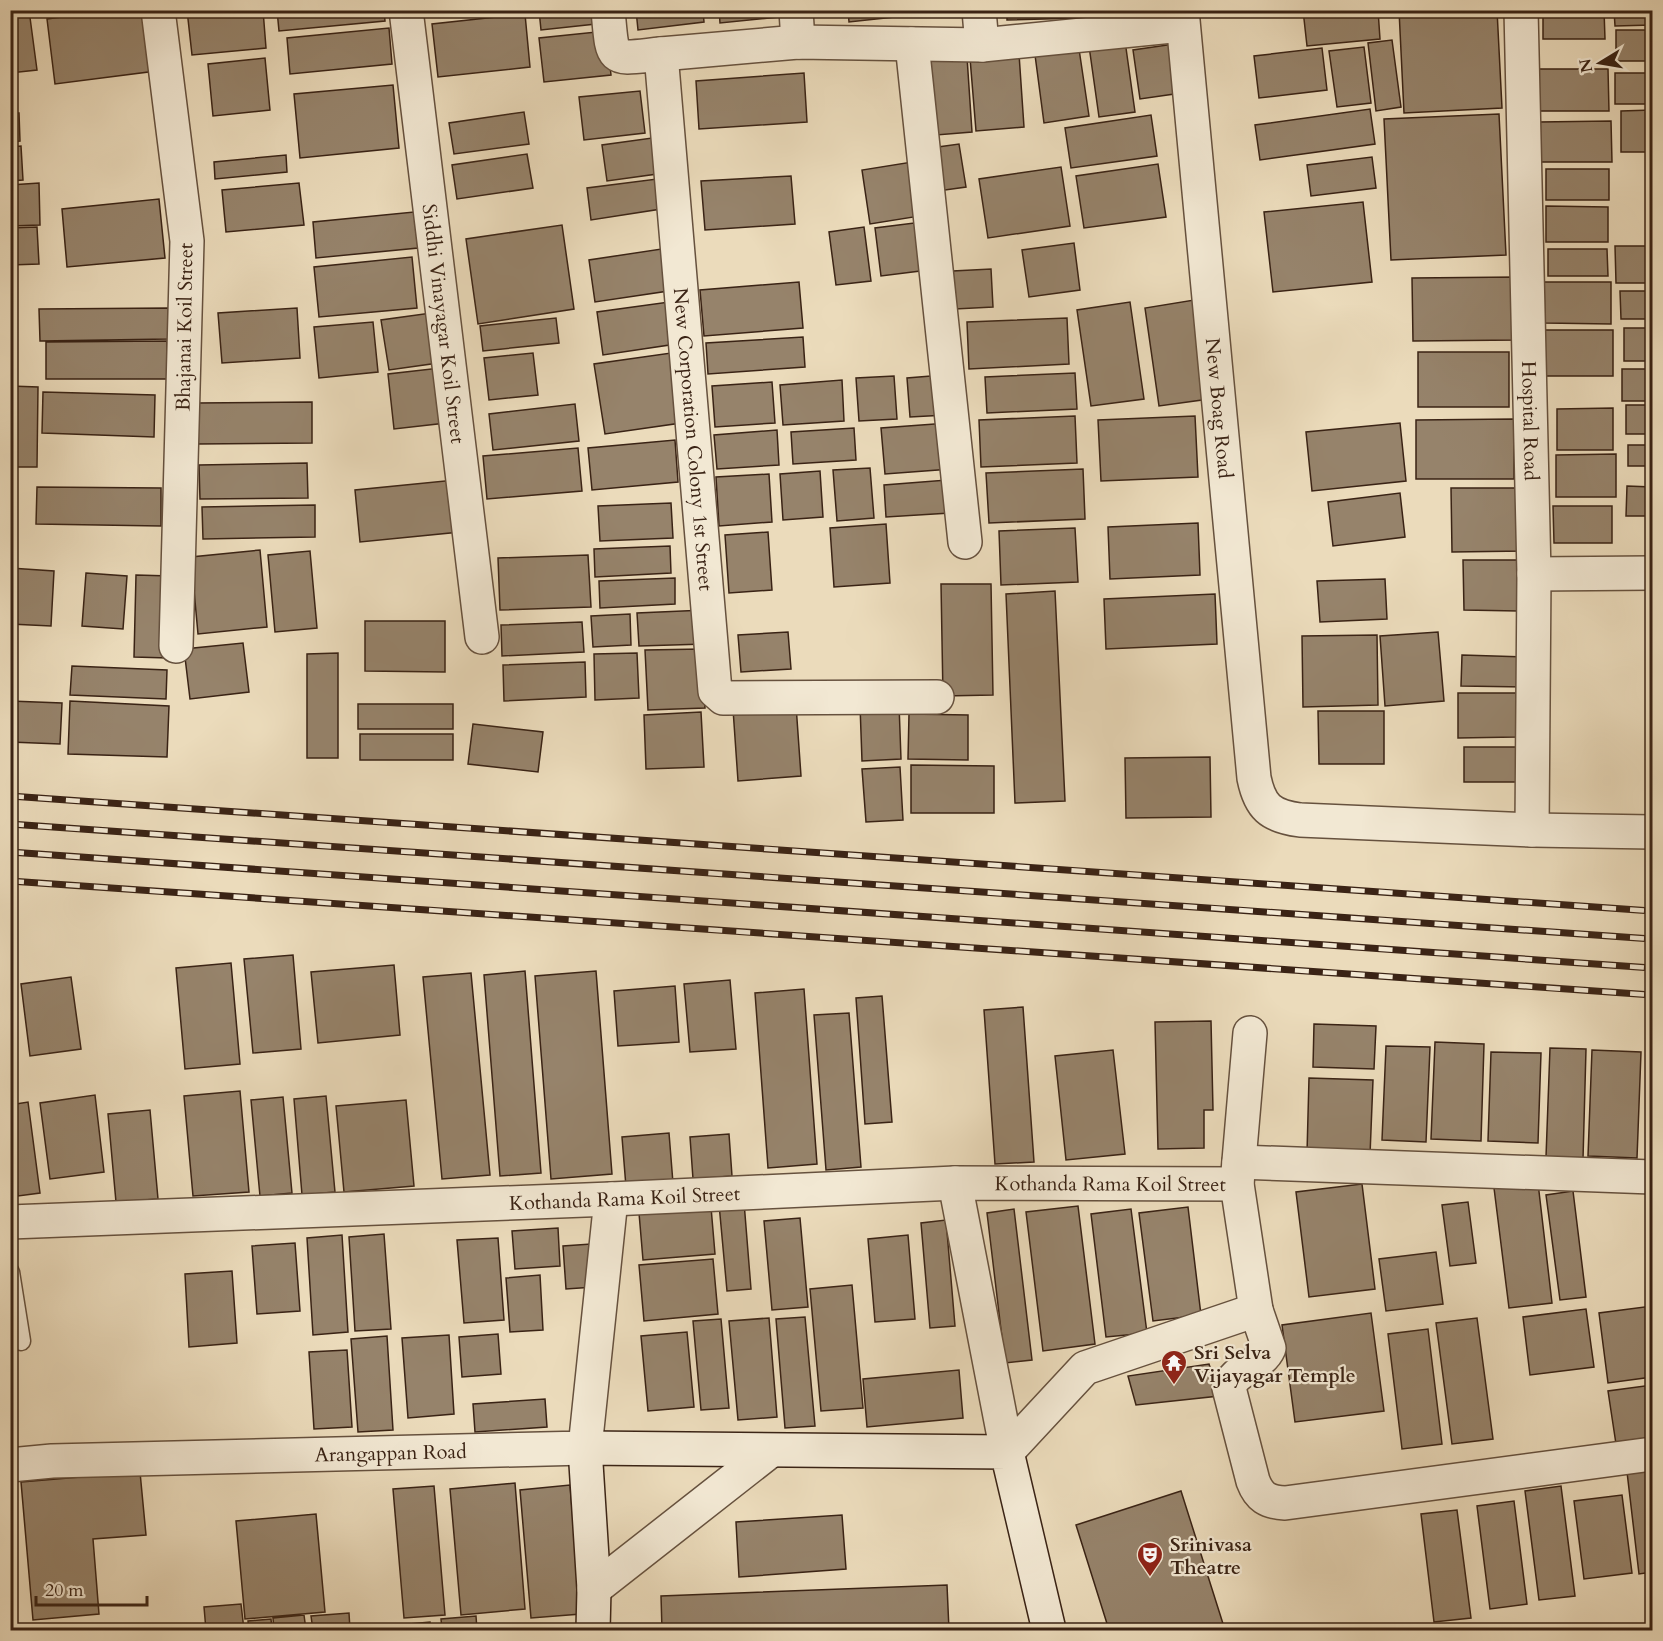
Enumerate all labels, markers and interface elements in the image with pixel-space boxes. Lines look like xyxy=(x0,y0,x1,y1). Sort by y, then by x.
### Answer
north arrow xyxy=(1570,33,1630,93)
text: N xyxy=(1574,57,1598,75)
street label: Siddhi Vinayagar Koil Street xyxy=(416,202,472,446)
street label: Bhajanai Koil Street xyxy=(170,242,199,411)
street label: New Corporation Colony 1st Street xyxy=(667,286,719,592)
street label: New Boag Road xyxy=(1199,337,1239,480)
street label: Hospital Road xyxy=(1515,361,1545,482)
street label: Kothanda Rama Koil Street xyxy=(995,1170,1226,1198)
street label: Kothanda Rama Koil Street xyxy=(509,1180,741,1217)
place label: Sri Selva Vijayagar Temple xyxy=(1194,1339,1356,1389)
temple icon: Sri Selva Vijayagar Temple xyxy=(1159,1348,1189,1386)
street label: Arangappan Road xyxy=(314,1438,467,1469)
place label: Srinivasa Theatre xyxy=(1170,1531,1252,1581)
theatre icon: Srinivasa Theatre xyxy=(1135,1540,1165,1578)
scale bar xyxy=(36,1569,147,1607)
text: 20 m xyxy=(45,1578,84,1603)

